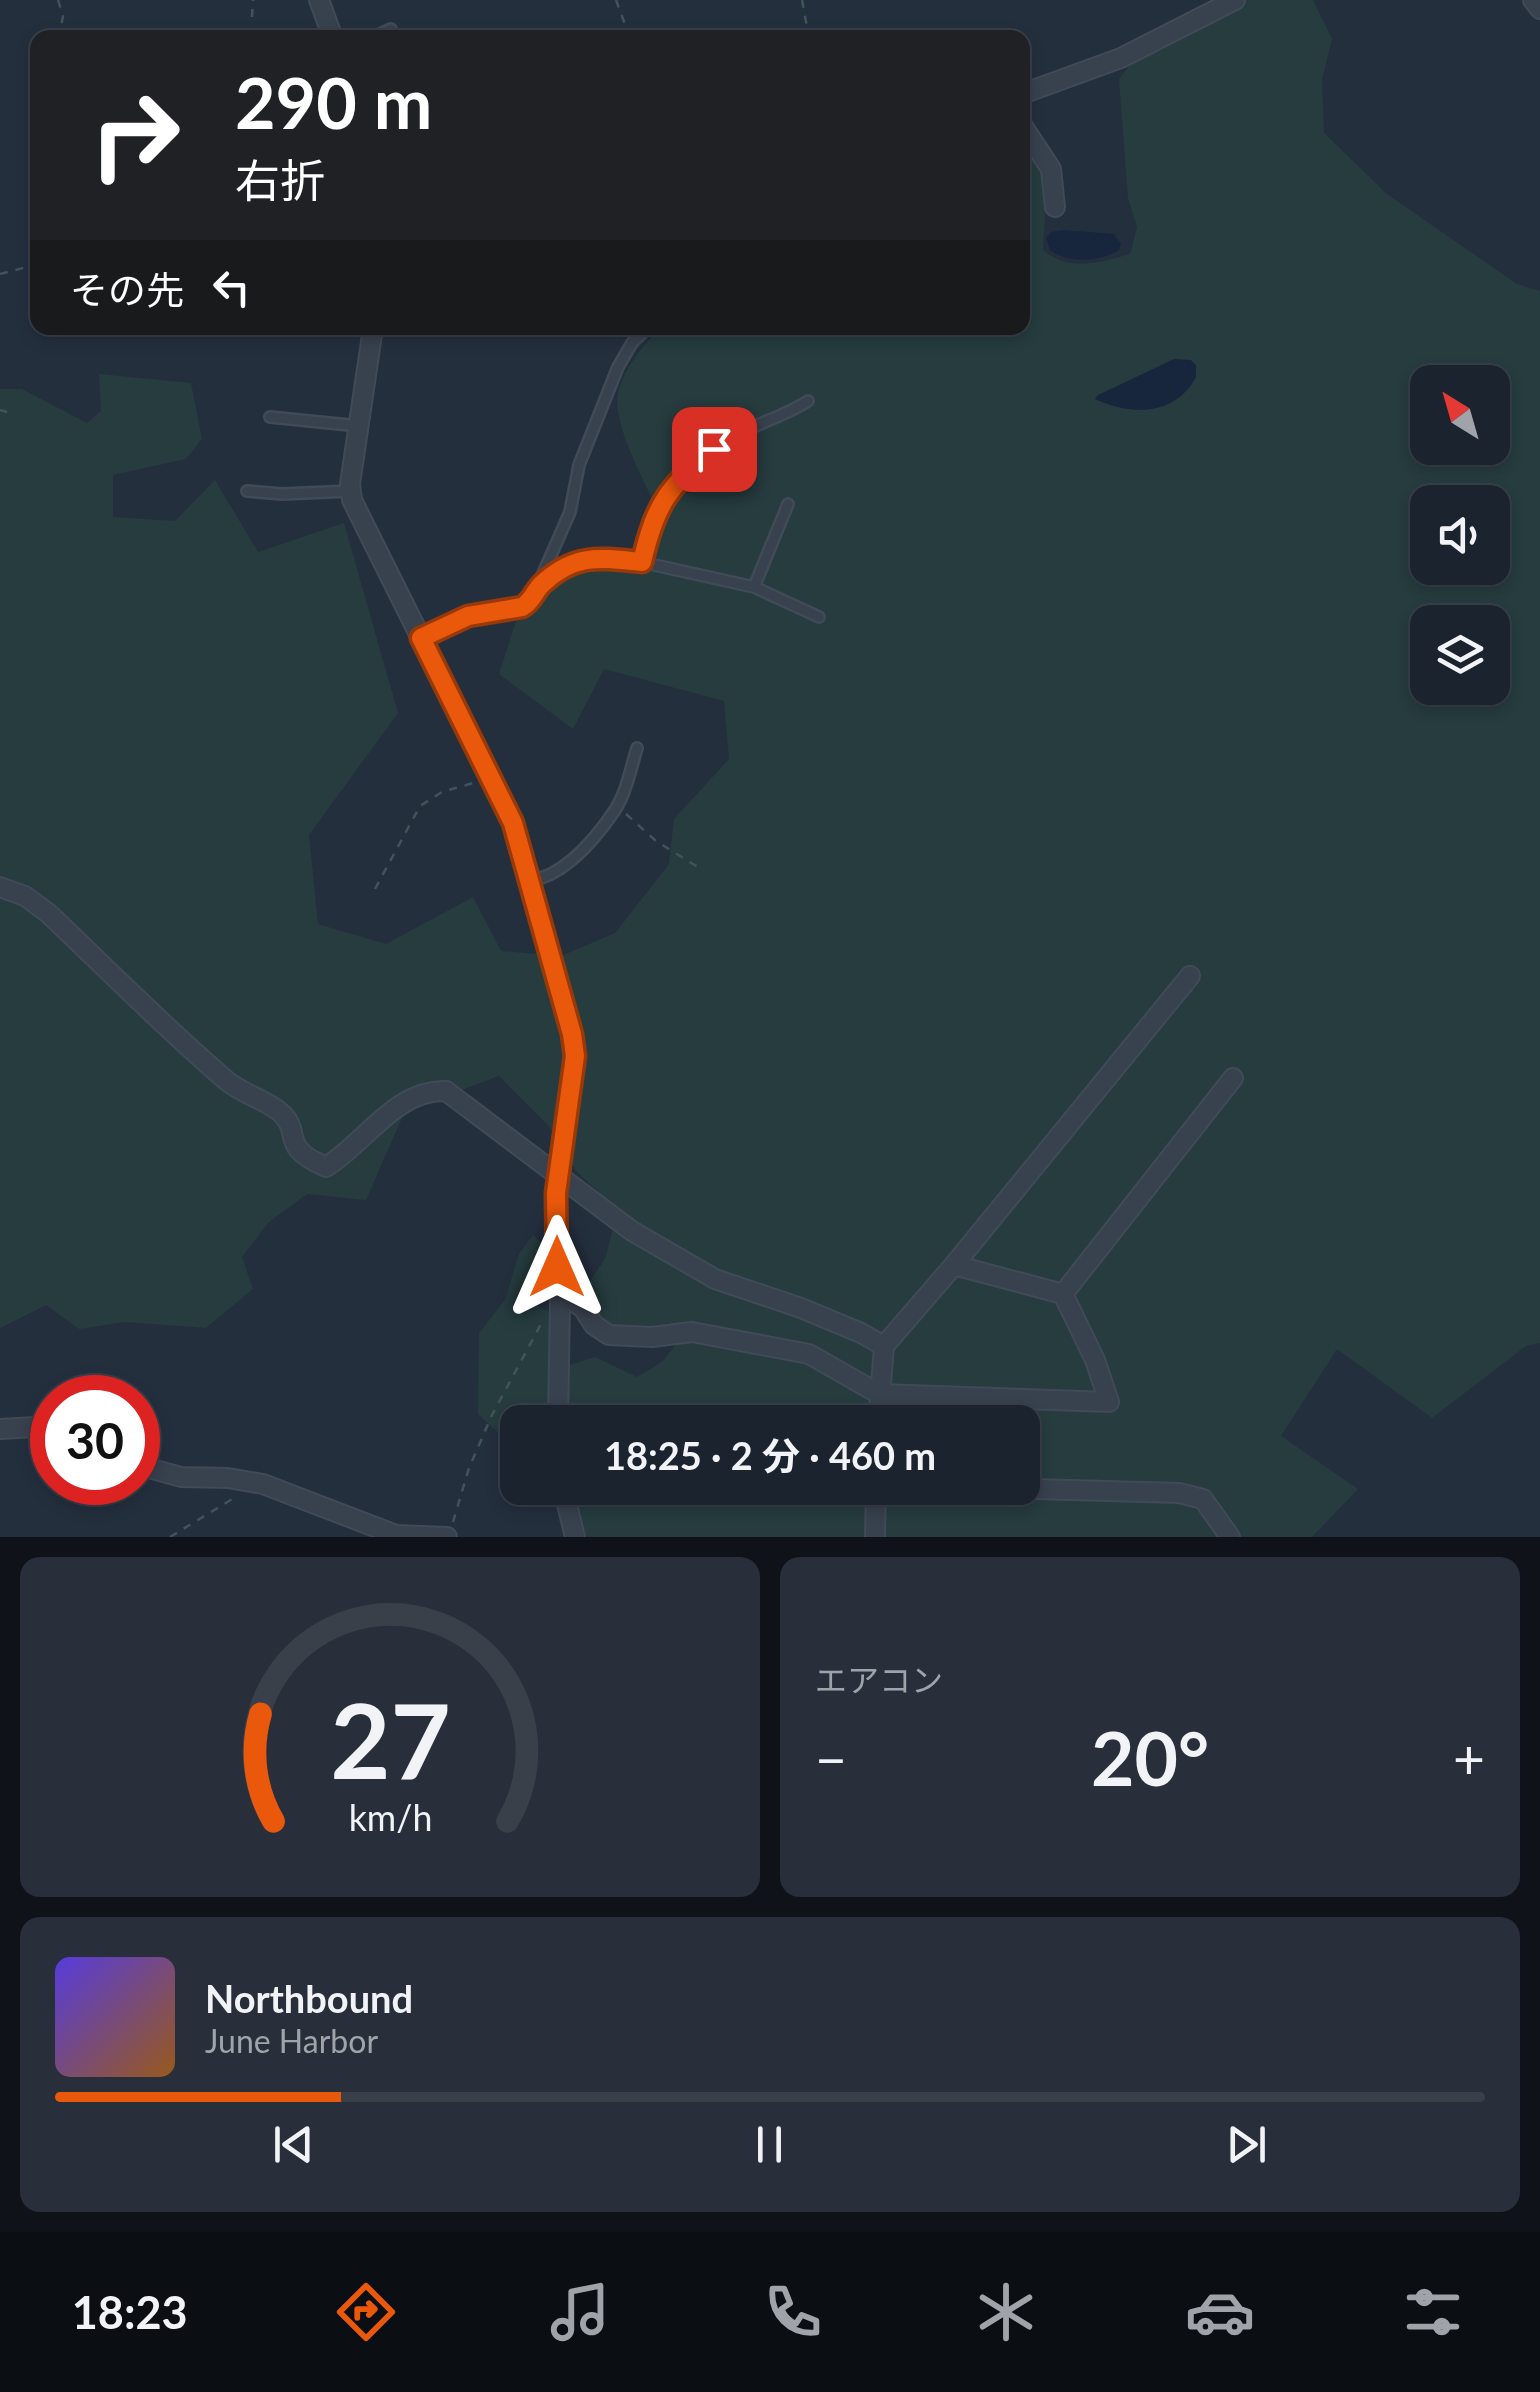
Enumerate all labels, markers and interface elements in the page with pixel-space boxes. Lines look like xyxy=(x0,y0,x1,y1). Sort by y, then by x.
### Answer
text: 290 m xyxy=(235,60,432,144)
icon: right xyxy=(70,70,200,200)
text: 右折 xyxy=(235,153,325,207)
icon: left xyxy=(204,260,259,315)
text: その先 xyxy=(70,266,184,312)
north arrow xyxy=(1410,365,1510,465)
map controls xyxy=(1410,365,1510,705)
pin xyxy=(672,407,757,492)
icon: arrive xyxy=(687,422,742,477)
button: sound xyxy=(1410,485,1510,585)
button: layers xyxy=(1410,605,1510,705)
position arrow xyxy=(505,1215,609,1319)
speed limit sign: 30 xyxy=(30,1375,160,1505)
text: 18:25 · 2 分 · 460 m xyxy=(604,1432,936,1478)
text: エアコン xyxy=(815,1660,943,1699)
text: 27 xyxy=(330,1676,450,1801)
text: 20° xyxy=(1091,1712,1209,1802)
text: − xyxy=(815,1725,847,1791)
text: + xyxy=(1453,1725,1485,1791)
text: km/h xyxy=(348,1796,432,1839)
text: Northbound xyxy=(205,1975,413,2021)
text: June Harbor xyxy=(205,2021,378,2060)
icon: previous xyxy=(266,2117,321,2172)
icon: pause xyxy=(742,2117,797,2172)
icon: next xyxy=(1219,2117,1274,2172)
icon: directions xyxy=(331,2277,401,2347)
icon: music xyxy=(545,2277,615,2347)
icon: phone xyxy=(758,2277,828,2347)
icon: climate xyxy=(971,2277,1041,2347)
icon: car xyxy=(1185,2277,1255,2347)
icon: filters xyxy=(1398,2277,1468,2347)
text: 18:23 xyxy=(72,2285,188,2339)

